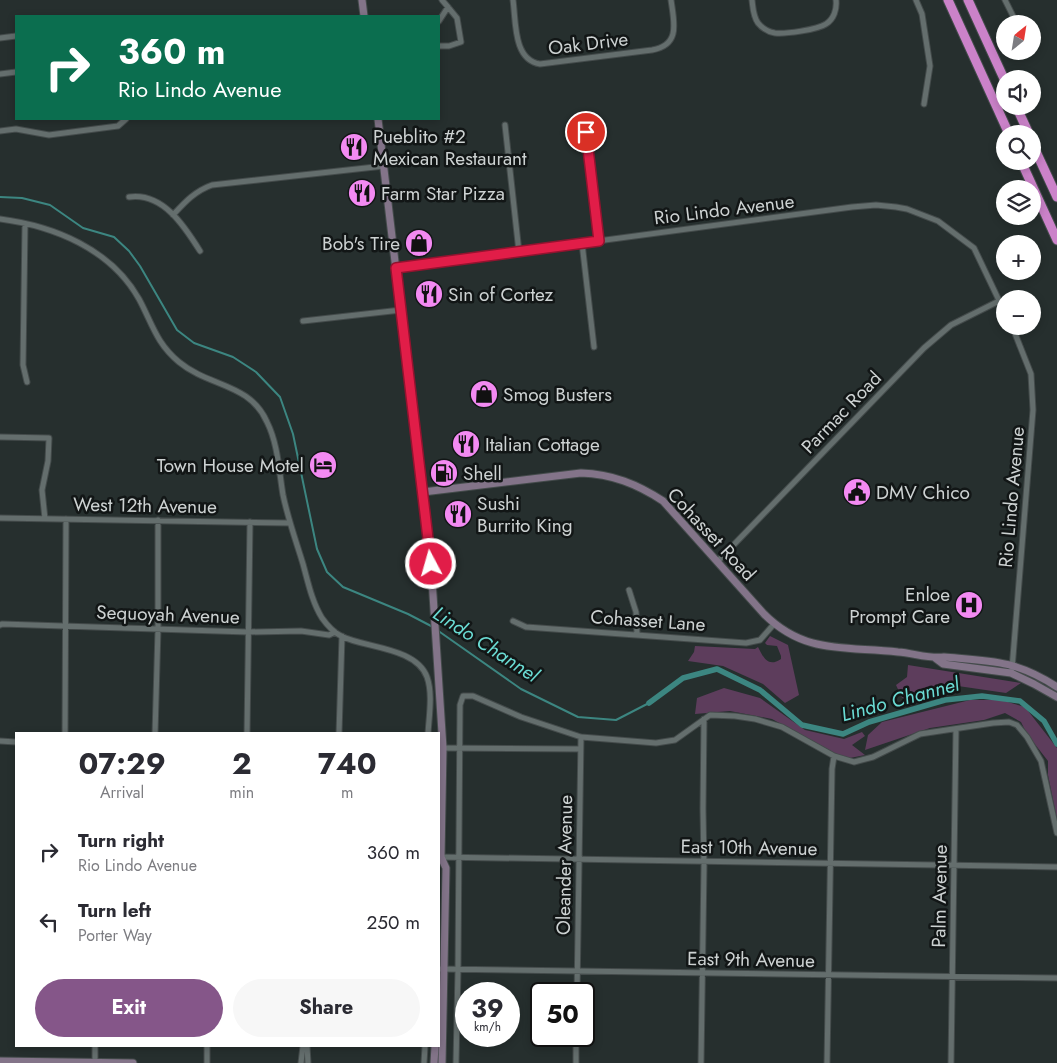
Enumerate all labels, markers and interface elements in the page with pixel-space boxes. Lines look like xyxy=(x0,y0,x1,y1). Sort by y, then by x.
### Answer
north arrow xyxy=(996,15,1041,60)
map controls xyxy=(996,15,1041,335)
street label: Oak Drive xyxy=(546,25,630,62)
text: 360 m xyxy=(118,27,226,77)
icon: right xyxy=(35,35,100,100)
button: sound xyxy=(996,70,1041,115)
text: Rio Lindo Avenue xyxy=(118,73,282,105)
pin xyxy=(565,111,607,153)
icon: arrive xyxy=(572,118,600,146)
place label: Pueblito #2 Mexican Restaurant xyxy=(373,123,527,172)
button: search xyxy=(996,125,1041,170)
restaurant icon: Pueblito #2 Mexican Restaurant xyxy=(339,132,369,162)
restaurant icon: Farm Star Pizza xyxy=(347,178,377,208)
place label: Farm Star Pizza xyxy=(381,180,505,207)
button: layers xyxy=(996,180,1041,225)
street label: Rio Lindo Avenue xyxy=(652,187,796,232)
shop icon: Bob's Tire xyxy=(404,228,434,258)
place label: Bob's Tire xyxy=(322,230,400,257)
button: + xyxy=(996,235,1041,280)
restaurant icon: Sin of Cortez xyxy=(414,279,444,309)
place label: Sin of Cortez xyxy=(448,281,554,308)
button: − xyxy=(996,290,1041,335)
street label: Parmac Road xyxy=(795,365,888,460)
shop icon: Smog Busters xyxy=(469,379,499,409)
place label: Smog Busters xyxy=(503,381,612,408)
street label: Rio Lindo Avenue xyxy=(992,425,1031,569)
restaurant icon: Italian Cottage xyxy=(451,429,481,459)
place label: Italian Cottage xyxy=(485,431,600,458)
hotel icon: Town House Motel xyxy=(308,450,338,480)
place label: Town House Motel xyxy=(157,452,304,479)
fuel station icon: Shell xyxy=(429,458,459,488)
place label: Shell xyxy=(463,460,502,487)
public building icon: DMV Chico xyxy=(842,477,872,507)
place label: DMV Chico xyxy=(876,479,970,506)
street label: Cohasset Road xyxy=(661,482,762,587)
place label: Sushi Burrito King xyxy=(477,490,573,539)
street label: West 12th Avenue xyxy=(73,491,217,520)
restaurant icon: Sushi Burrito King xyxy=(443,499,473,529)
position arrow xyxy=(404,537,456,589)
place label: Enloe Prompt Care xyxy=(849,581,950,630)
hospital icon: Enloe Prompt Care xyxy=(954,590,984,620)
street label: Sequoyah Avenue xyxy=(96,599,240,631)
water label: Lindo Channel xyxy=(427,599,546,690)
street label: Cohasset Lane xyxy=(590,603,707,638)
water label: Lindo Channel xyxy=(838,669,964,729)
text: 07:29 xyxy=(78,742,166,785)
text: 2 xyxy=(232,742,252,785)
text: 740 xyxy=(318,742,377,785)
text: Arrival xyxy=(100,781,144,804)
text: min xyxy=(229,781,254,804)
text: m xyxy=(341,781,353,804)
street label: Oleander Avenue xyxy=(550,794,579,935)
text: Turn right xyxy=(78,827,164,854)
street label: East 10th Avenue xyxy=(680,833,818,862)
icon: right xyxy=(35,838,63,866)
text: 360 m xyxy=(367,839,420,866)
street label: Palm Avenue xyxy=(925,844,954,948)
text: Rio Lindo Avenue xyxy=(78,854,197,877)
text: Turn left xyxy=(78,897,151,924)
icon: left xyxy=(35,908,63,936)
text: 250 m xyxy=(367,909,420,936)
text: Porter Way xyxy=(78,924,152,947)
street label: East 9th Avenue xyxy=(687,945,815,974)
button: Exit xyxy=(35,979,223,1037)
button: Share xyxy=(233,979,420,1037)
speed limit sign: 50 xyxy=(530,982,595,1047)
text: 39 xyxy=(471,990,504,1026)
text: km/h xyxy=(474,1018,501,1036)

